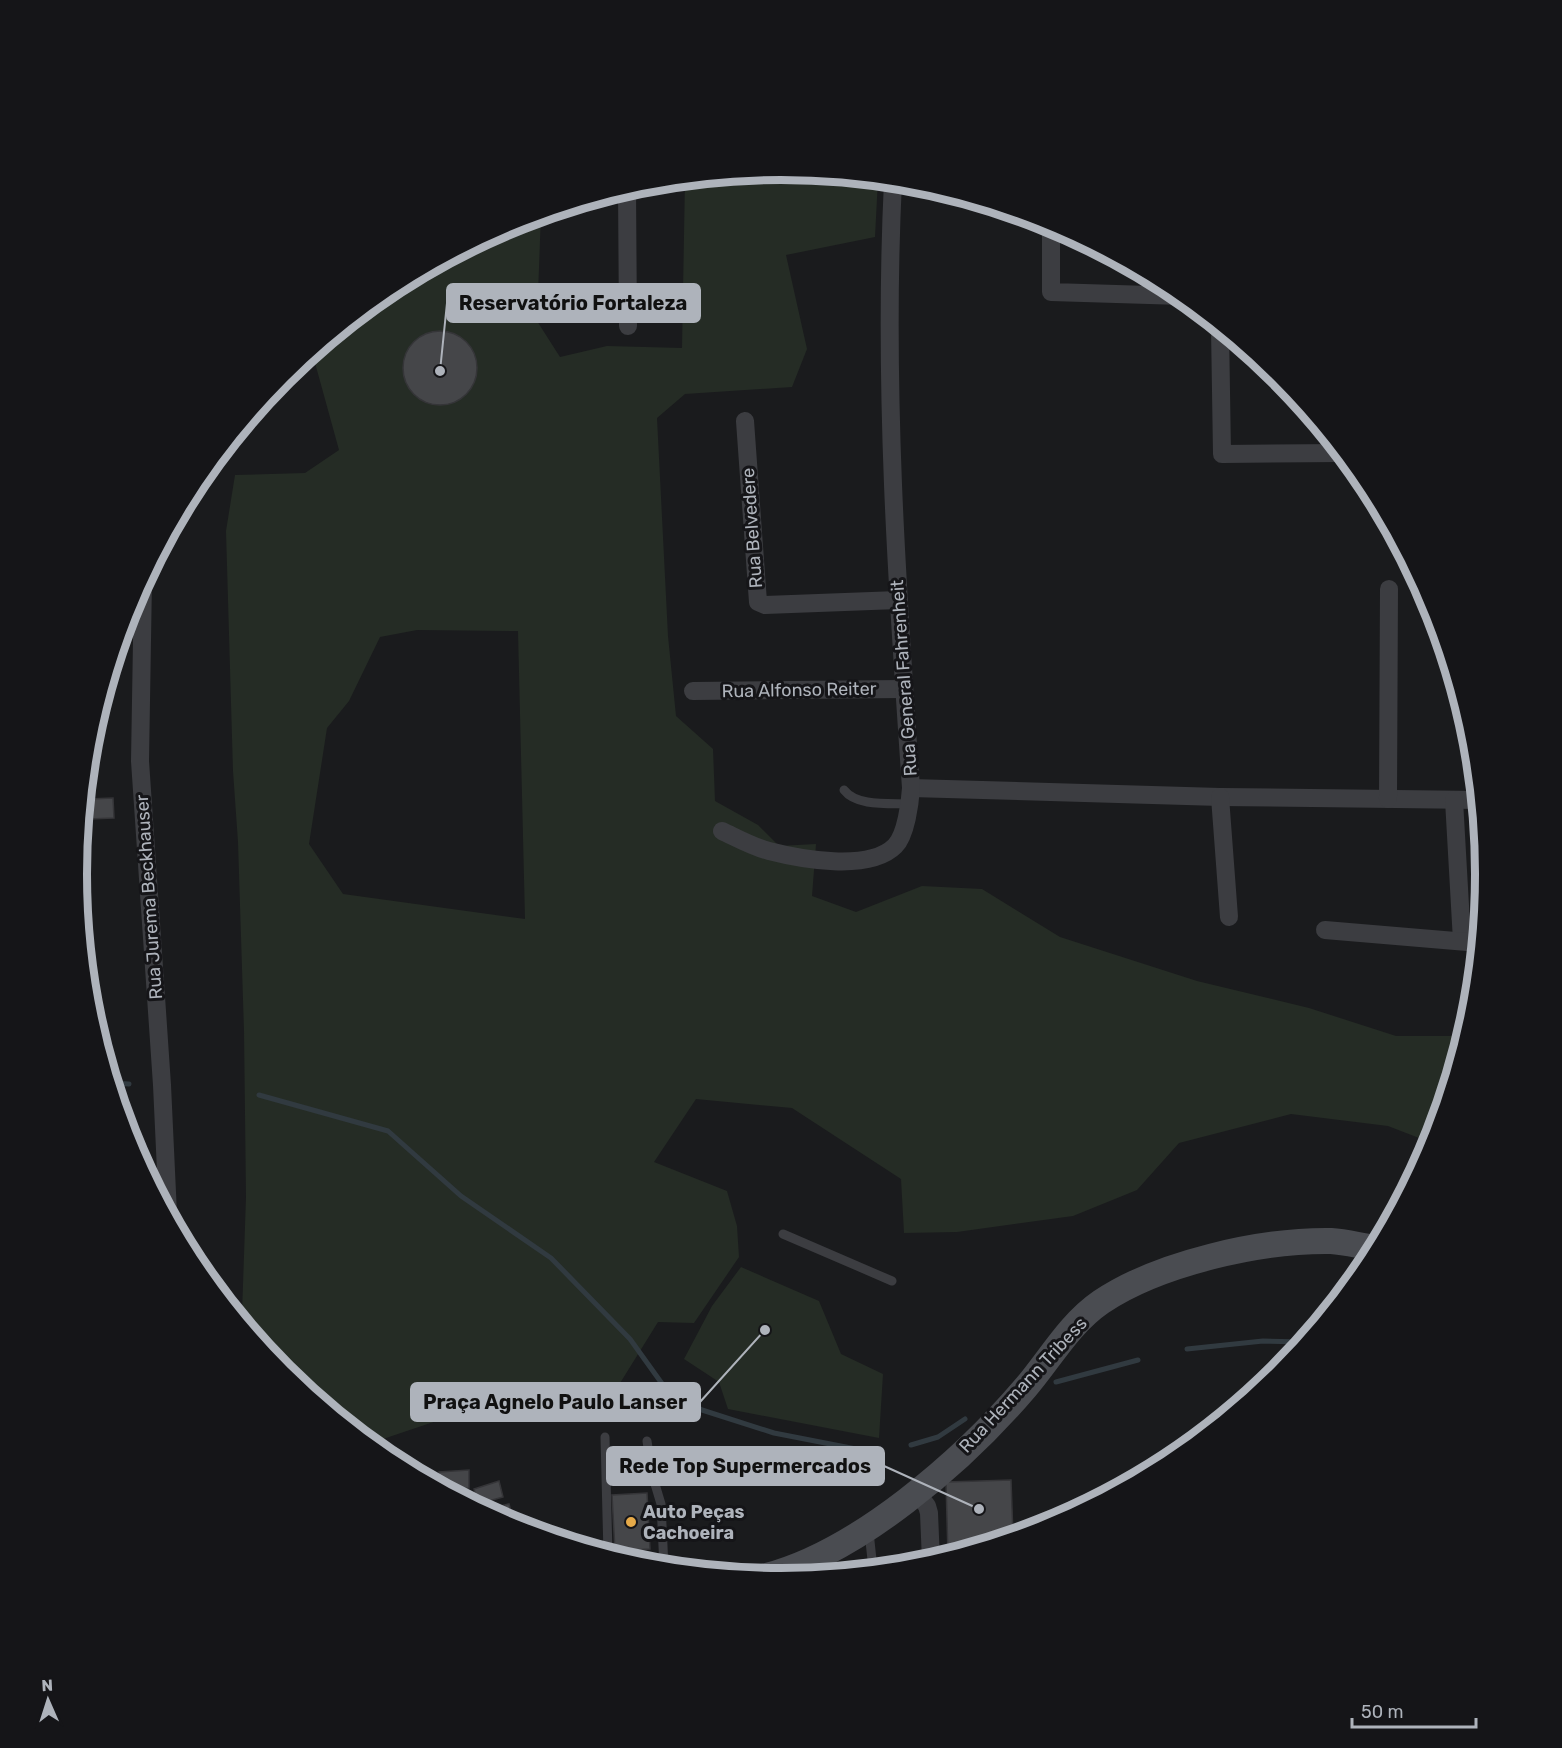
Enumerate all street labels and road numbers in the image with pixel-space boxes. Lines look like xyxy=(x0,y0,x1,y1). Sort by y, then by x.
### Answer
street label: Rua Belvedere xyxy=(737,467,767,589)
street label: Rua General Fahrenheit xyxy=(886,579,922,777)
street label: Rua Alfonso Reiter xyxy=(721,678,877,702)
street label: Rua Jurema Beckhauser xyxy=(131,794,167,1000)
street label: Rua Hermann Tribess xyxy=(954,1312,1092,1458)

